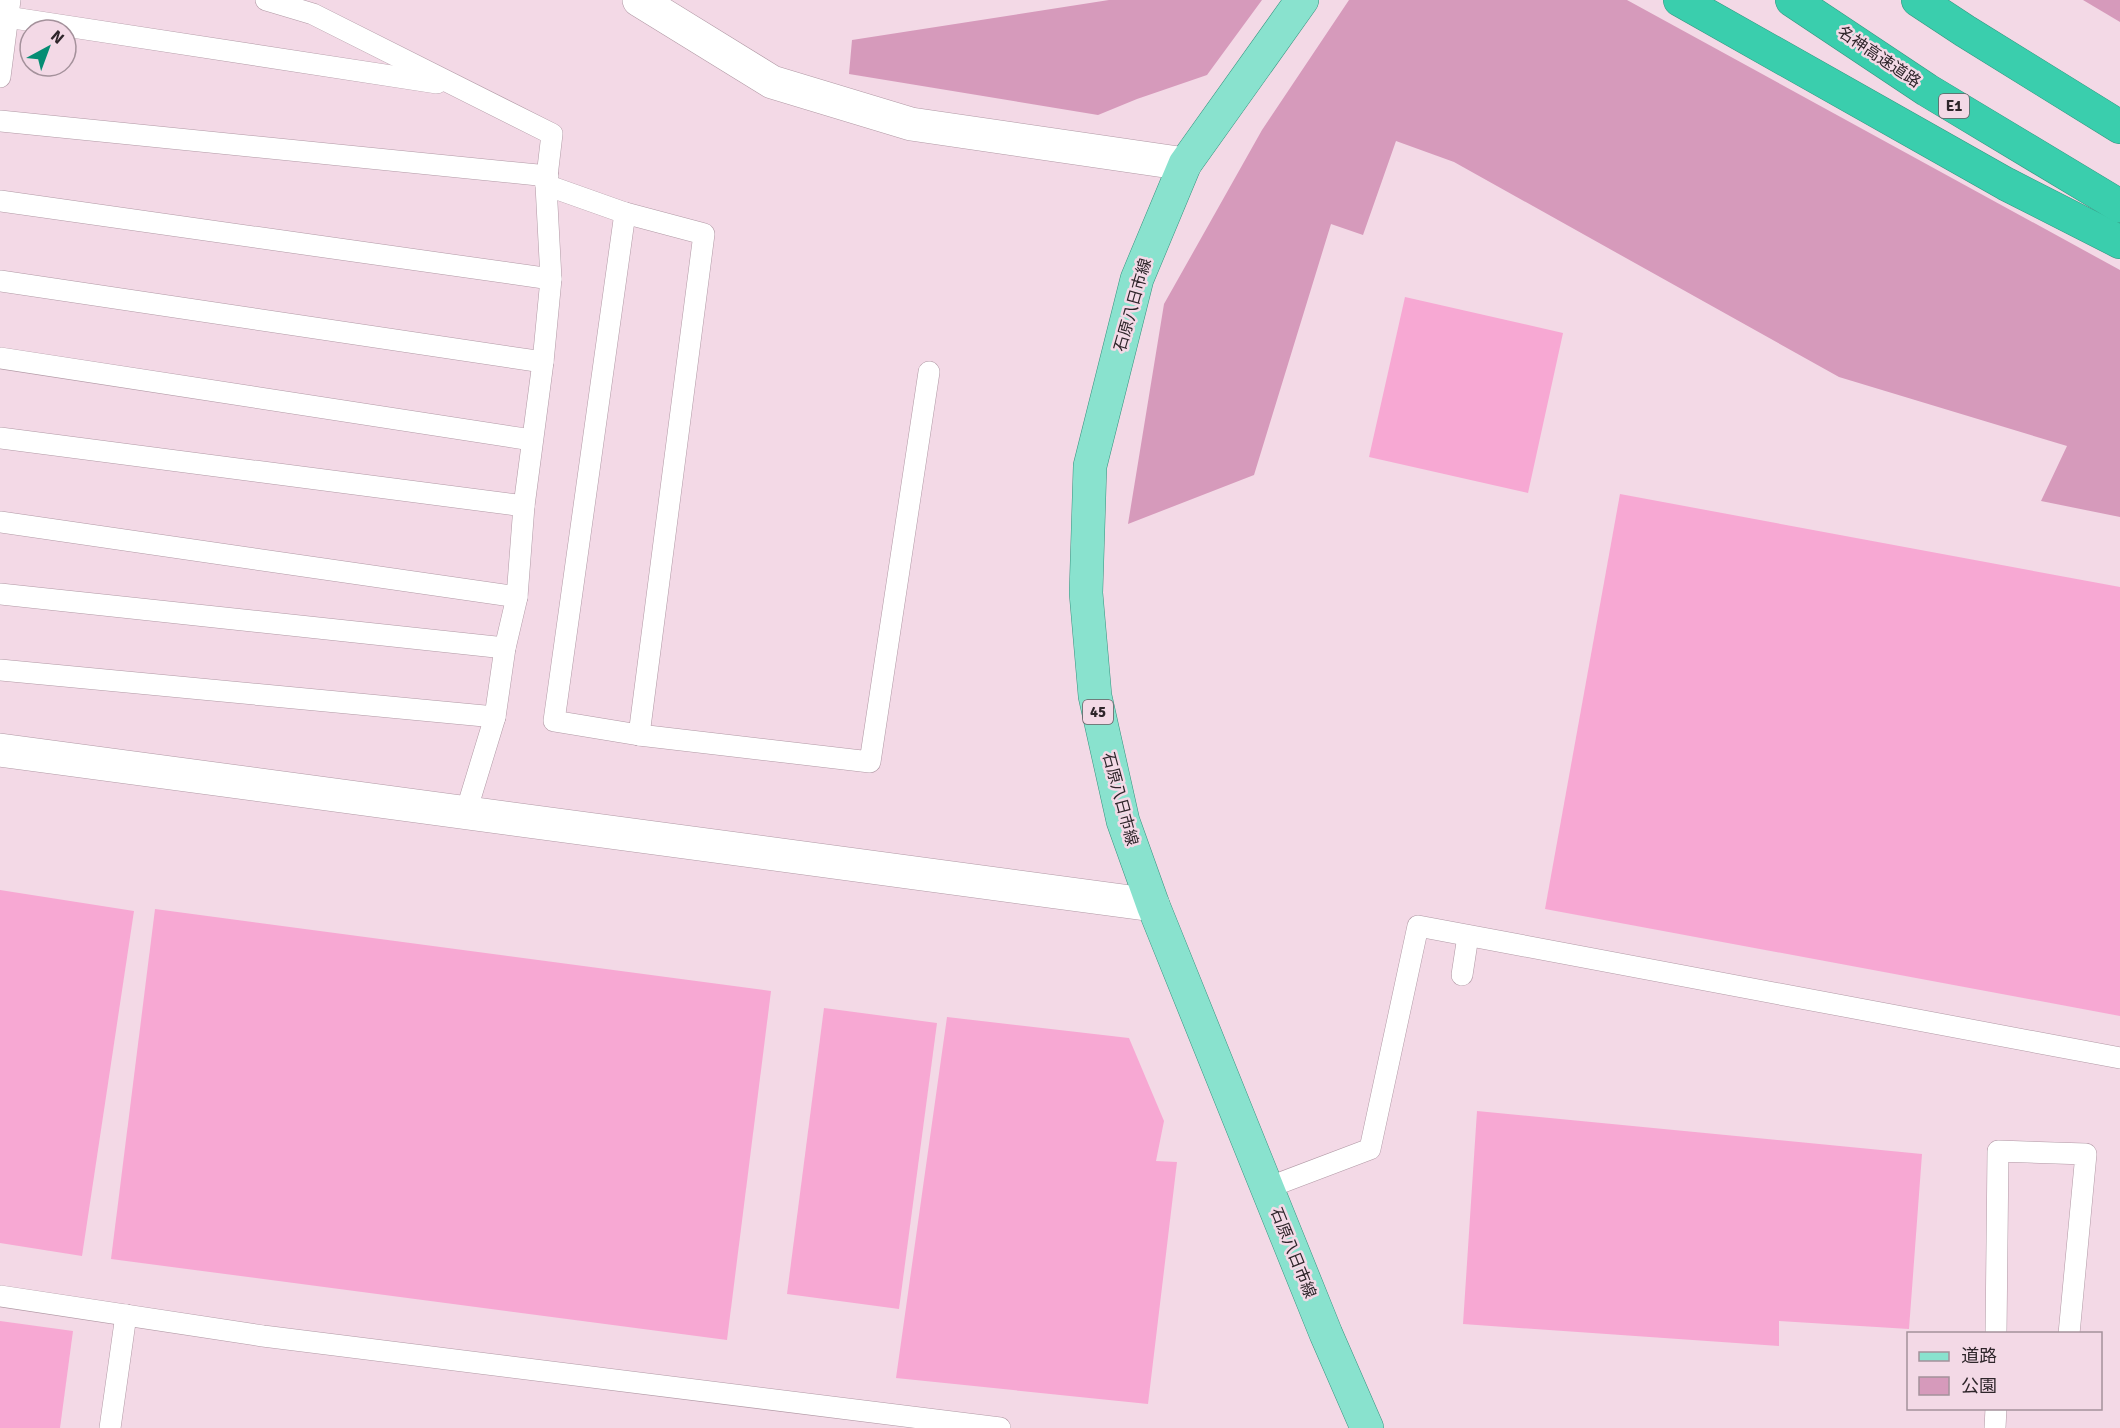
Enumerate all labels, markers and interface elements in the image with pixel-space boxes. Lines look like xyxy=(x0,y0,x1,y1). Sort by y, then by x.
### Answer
north arrow xyxy=(18,18,78,78)
street label: 名神高速道路 xyxy=(1834,22,1924,92)
text: N xyxy=(46,26,68,49)
road number: E1 xyxy=(1939,94,1969,118)
street label: 石原八日市線 xyxy=(1110,256,1156,354)
road number: 45 xyxy=(1083,700,1113,724)
street label: 石原八日市線 xyxy=(1098,750,1142,848)
street label: 石原八日市線 xyxy=(1266,1205,1320,1301)
legend xyxy=(1907,1332,2102,1410)
text: 道路 xyxy=(1961,1345,1997,1367)
text: 公園 xyxy=(1961,1375,1997,1397)

